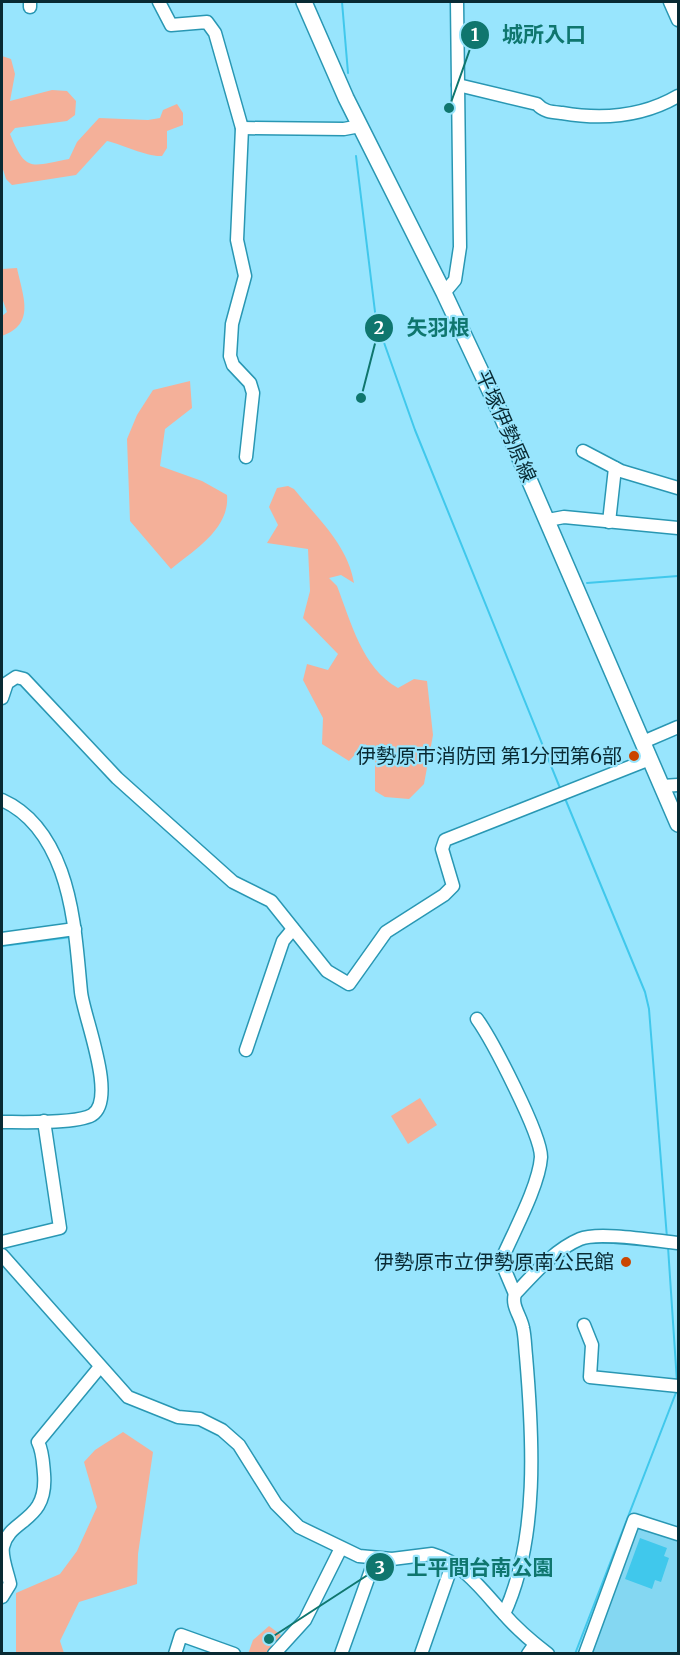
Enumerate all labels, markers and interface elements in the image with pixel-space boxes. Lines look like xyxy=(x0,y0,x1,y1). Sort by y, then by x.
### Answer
callout: 城所入口 xyxy=(460,15,598,54)
text: 城所入口 xyxy=(502,21,586,48)
text: 1 xyxy=(471,23,479,46)
callout: 矢羽根 xyxy=(364,309,481,348)
text: 矢羽根 xyxy=(407,314,470,341)
text: 2 xyxy=(374,316,384,339)
street label: 平塚伊勢原線 xyxy=(471,366,542,486)
place label: 伊勢原市消防団 第1分団第6部 xyxy=(356,743,622,768)
marker: 伊勢原市消防団 第1分団第6部 xyxy=(627,749,641,763)
place label: 伊勢原市立伊勢原南公民館 xyxy=(374,1249,614,1274)
marker: 伊勢原市立伊勢原南公民館 xyxy=(619,1255,633,1269)
callout: 上平間台南公園 xyxy=(365,1548,566,1587)
text: 上平間台南公園 xyxy=(407,1554,554,1581)
text: 3 xyxy=(375,1556,385,1579)

